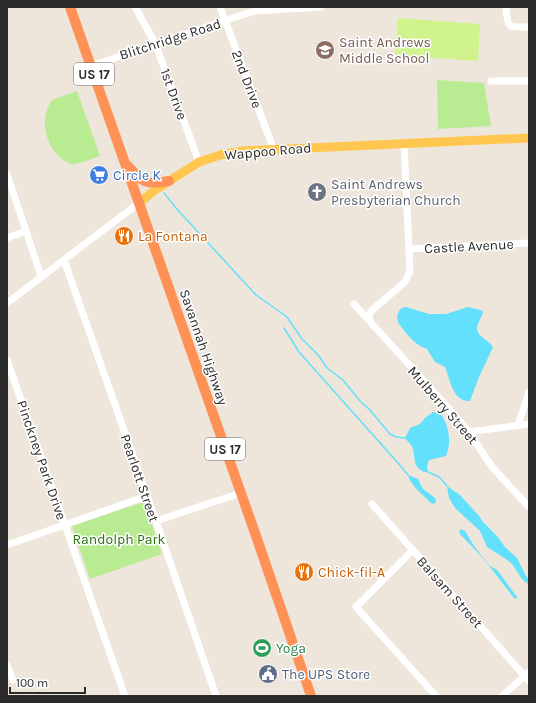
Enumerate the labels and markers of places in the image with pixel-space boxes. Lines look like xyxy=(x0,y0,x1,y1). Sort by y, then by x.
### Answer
place label: Saint Andrews Middle School xyxy=(339,34,431,67)
school or university icon: Saint Andrews Middle School xyxy=(314,39,336,61)
supermarket icon: Circle K xyxy=(88,164,110,186)
place label: Circle K xyxy=(113,167,161,184)
place label: Saint Andrews Presbyterian Church xyxy=(331,176,461,209)
church icon: Saint Andrews Presbyterian Church xyxy=(306,181,328,203)
restaurant icon: La Fontana xyxy=(113,225,135,247)
place label: La Fontana xyxy=(138,228,208,245)
restaurant icon: Chick-fil-A xyxy=(293,561,315,583)
place label: Chick-fil-A xyxy=(318,564,385,581)
sports icon: Yoga xyxy=(251,637,273,659)
place label: Yoga xyxy=(276,640,306,657)
public building icon: The UPS Store xyxy=(257,663,279,685)
place label: The UPS Store xyxy=(282,666,370,683)

